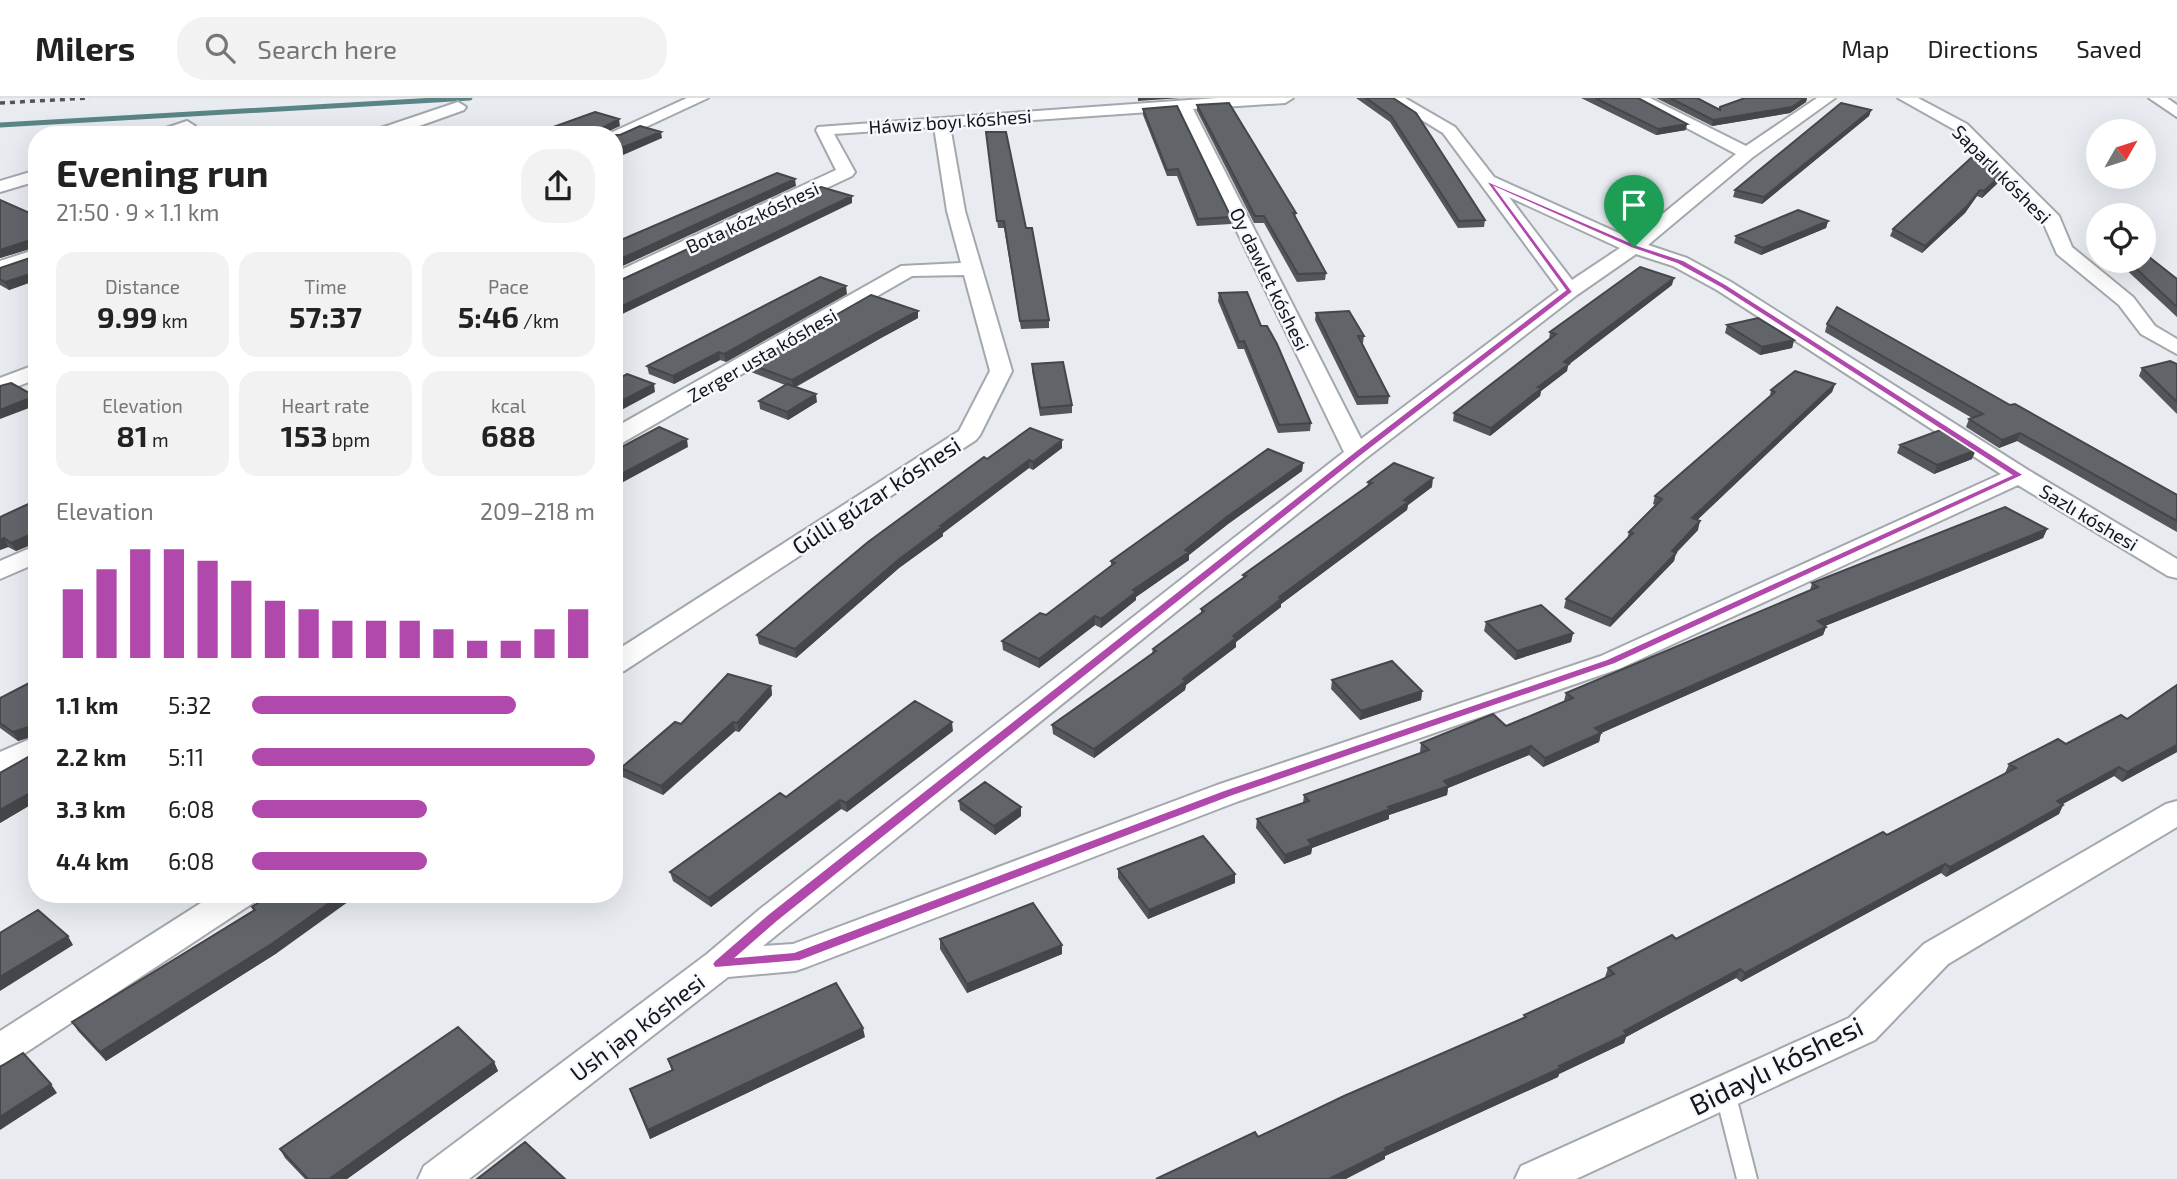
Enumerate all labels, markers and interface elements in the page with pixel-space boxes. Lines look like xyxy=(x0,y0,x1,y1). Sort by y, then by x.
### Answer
search box xyxy=(177,17,667,80)
text: Milers xyxy=(35,28,135,68)
icon: search xyxy=(201,29,239,67)
text: Search here xyxy=(257,33,397,64)
text: Map xyxy=(1841,34,1889,63)
text: Directions xyxy=(1927,34,2038,63)
text: Saved xyxy=(2076,34,2142,63)
street label: Háwiz boyı kóshesi xyxy=(868,104,1032,138)
north arrow xyxy=(2086,119,2156,189)
map controls xyxy=(2086,119,2156,273)
street label: Saparlı kóshesi xyxy=(1948,120,2056,228)
text: Evening run xyxy=(56,149,269,195)
button: share xyxy=(521,149,595,223)
pin xyxy=(1604,175,1664,247)
street label: Bota kóz kóshesi xyxy=(682,176,822,258)
icon: arrive xyxy=(1615,186,1653,224)
text: 21:50 · 9 × 1.1 km xyxy=(56,198,220,226)
button: locate xyxy=(2086,203,2156,273)
street label: Oy dawlet kóshesi xyxy=(1225,204,1315,354)
text: Distance xyxy=(105,275,180,298)
text: Time xyxy=(304,275,347,298)
text: Pace xyxy=(488,275,529,298)
text: 9.99 xyxy=(97,298,157,334)
text: 57:37 xyxy=(289,298,362,334)
text: 5:46 xyxy=(458,298,519,334)
street label: Zerger usta kóshesi xyxy=(683,303,841,407)
text: km xyxy=(157,309,188,332)
text: /km xyxy=(519,309,559,332)
text: Elevation xyxy=(102,394,183,417)
text: Heart rate xyxy=(282,394,369,417)
text: kcal xyxy=(491,394,526,417)
text: 81 xyxy=(116,417,148,453)
text: 153 xyxy=(281,417,327,453)
text: 688 xyxy=(481,417,536,453)
text: m xyxy=(148,428,169,451)
text: bpm xyxy=(327,428,370,451)
street label: Gúlli gúzar kóshesi xyxy=(786,430,966,560)
street label: Sazlı kóshesi xyxy=(2036,479,2142,555)
text: Elevation xyxy=(56,497,154,525)
text: 209–218 m xyxy=(480,497,595,525)
text: 1.1 km xyxy=(56,691,119,719)
text: 5:32 xyxy=(168,691,211,719)
text: 2.2 km xyxy=(56,743,126,771)
text: 5:11 xyxy=(168,743,204,771)
text: 3.3 km xyxy=(56,795,126,823)
text: 6:08 xyxy=(168,795,214,823)
text: 4.4 km xyxy=(56,847,129,875)
text: 6:08 xyxy=(168,847,214,875)
street label: Ush jap kóshesi xyxy=(564,967,710,1087)
street label: Bidaylı kóshesi xyxy=(1684,1008,1868,1122)

